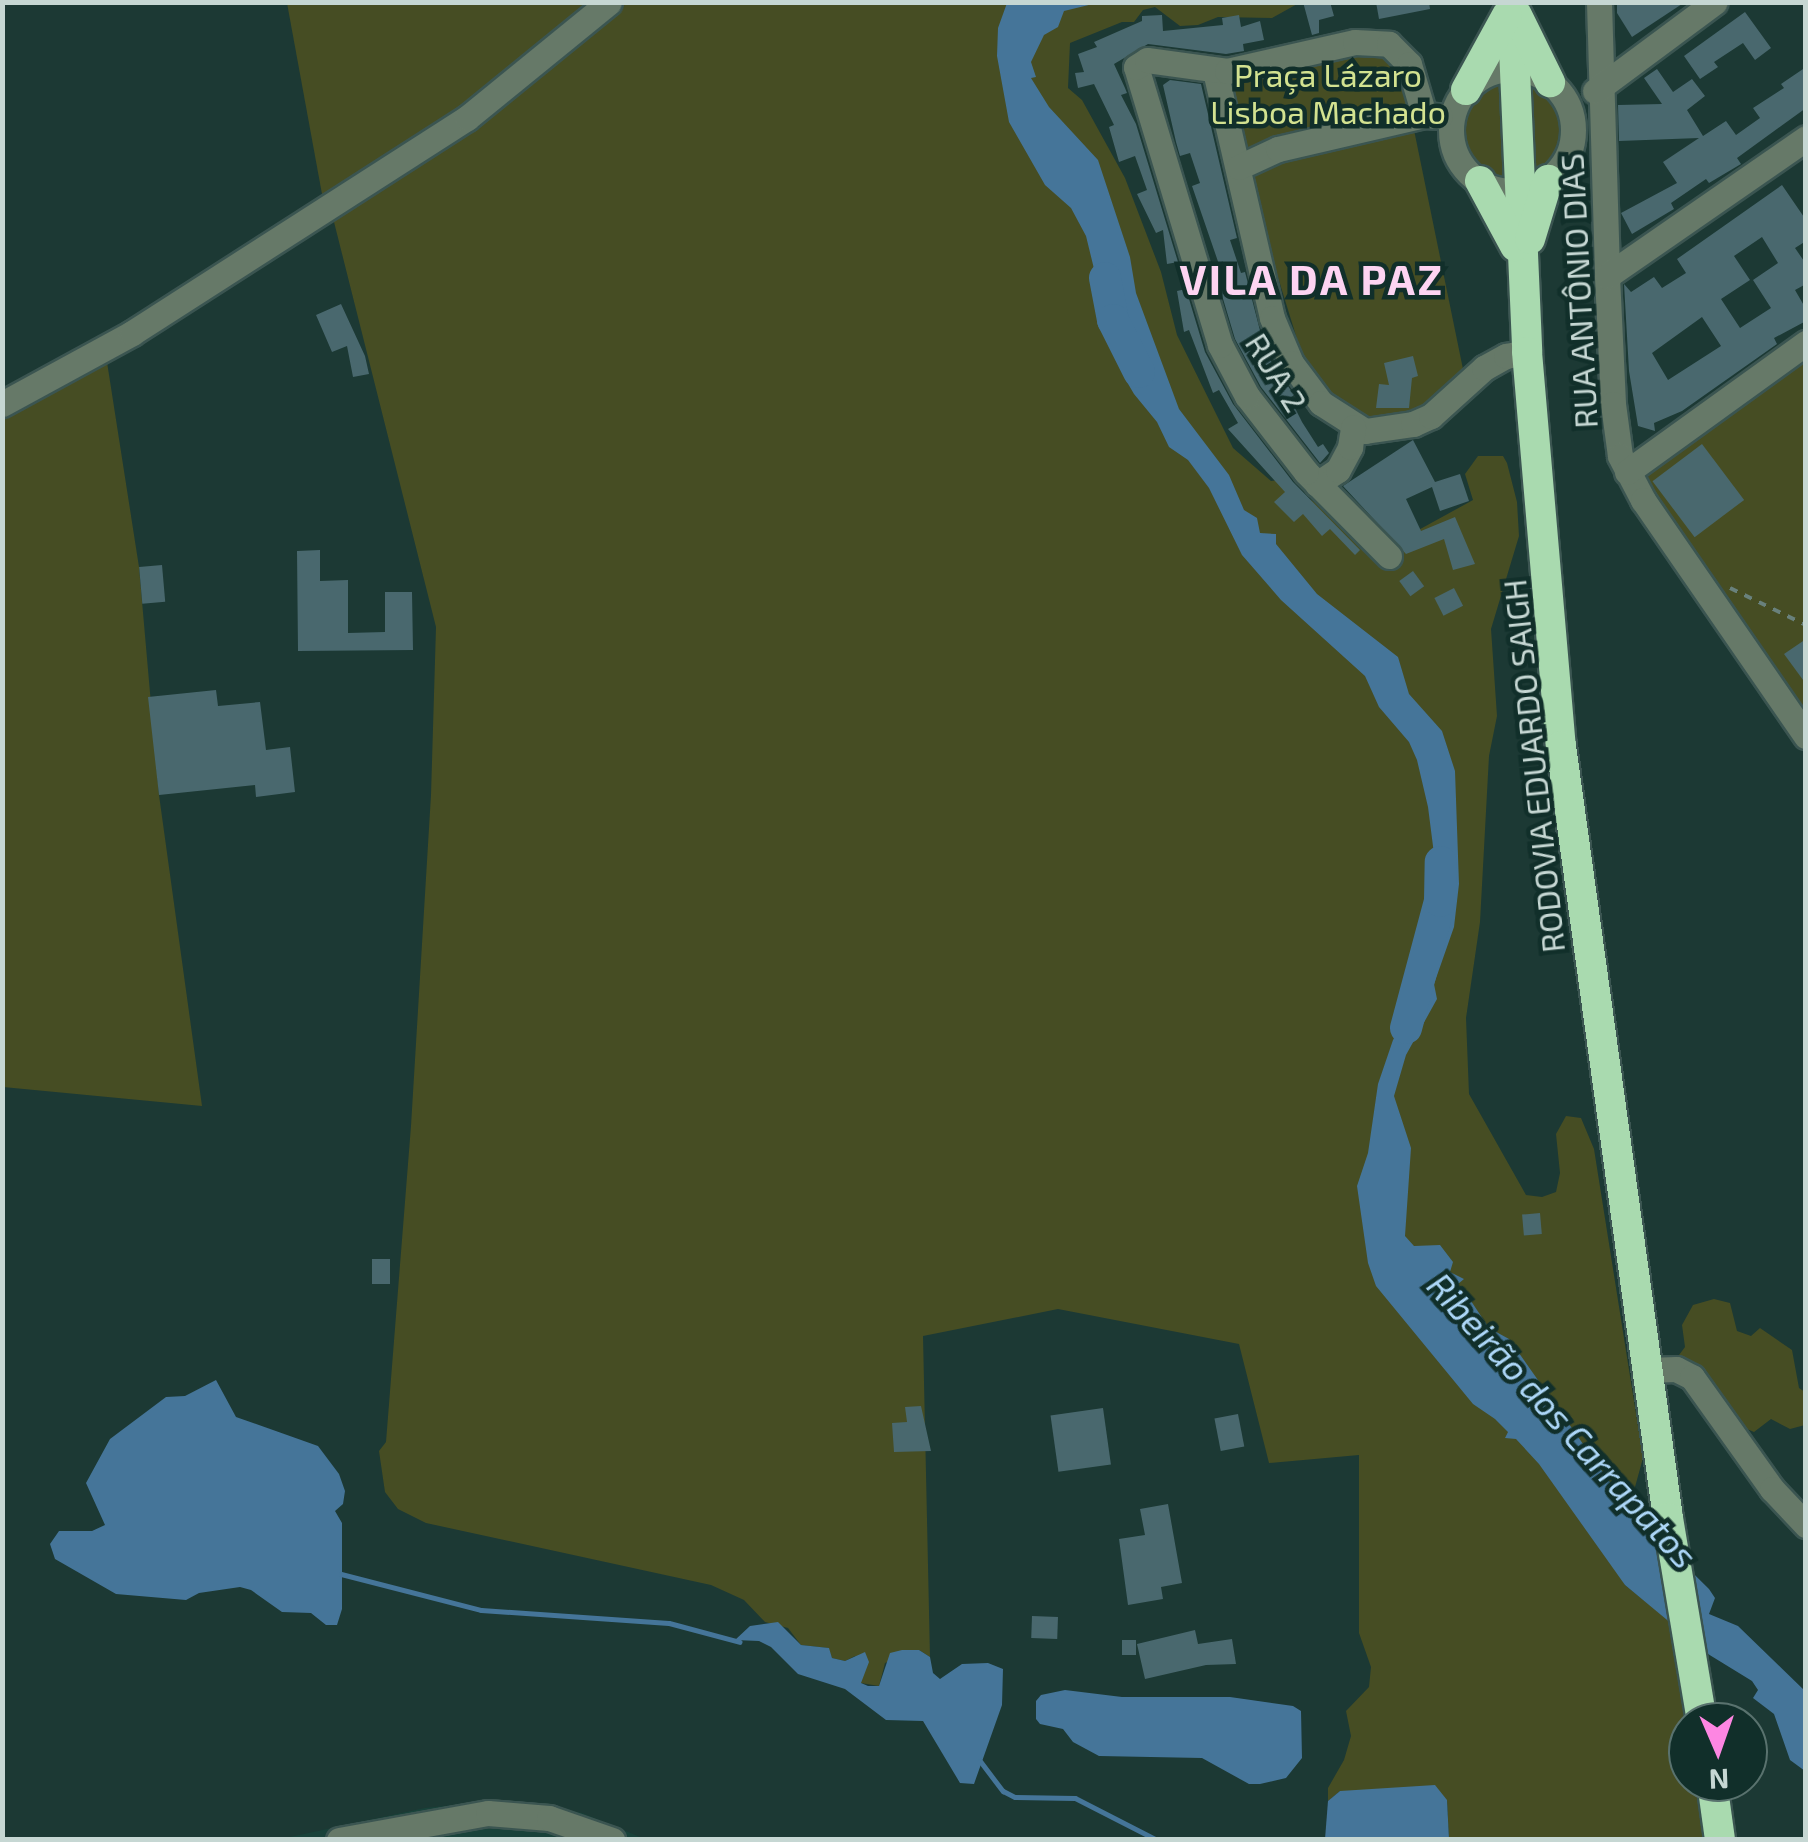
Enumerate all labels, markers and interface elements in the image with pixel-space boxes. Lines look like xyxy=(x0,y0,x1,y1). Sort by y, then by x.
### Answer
park label: Praça Lázaro Lisboa Machado xyxy=(1210,56,1446,131)
street label: RUA ANTÔNIO DIAS xyxy=(1552,152,1604,430)
district label: VILA DA PAZ xyxy=(1178,253,1446,303)
street label: RUA 2 xyxy=(1238,325,1316,419)
street label: RODOVIA EDUARDO SAIGH xyxy=(1494,577,1572,955)
water label: Ribeirão dos Carrapatos xyxy=(1419,1264,1707,1576)
north arrow xyxy=(1668,1702,1768,1802)
text: N xyxy=(1708,1763,1730,1797)

